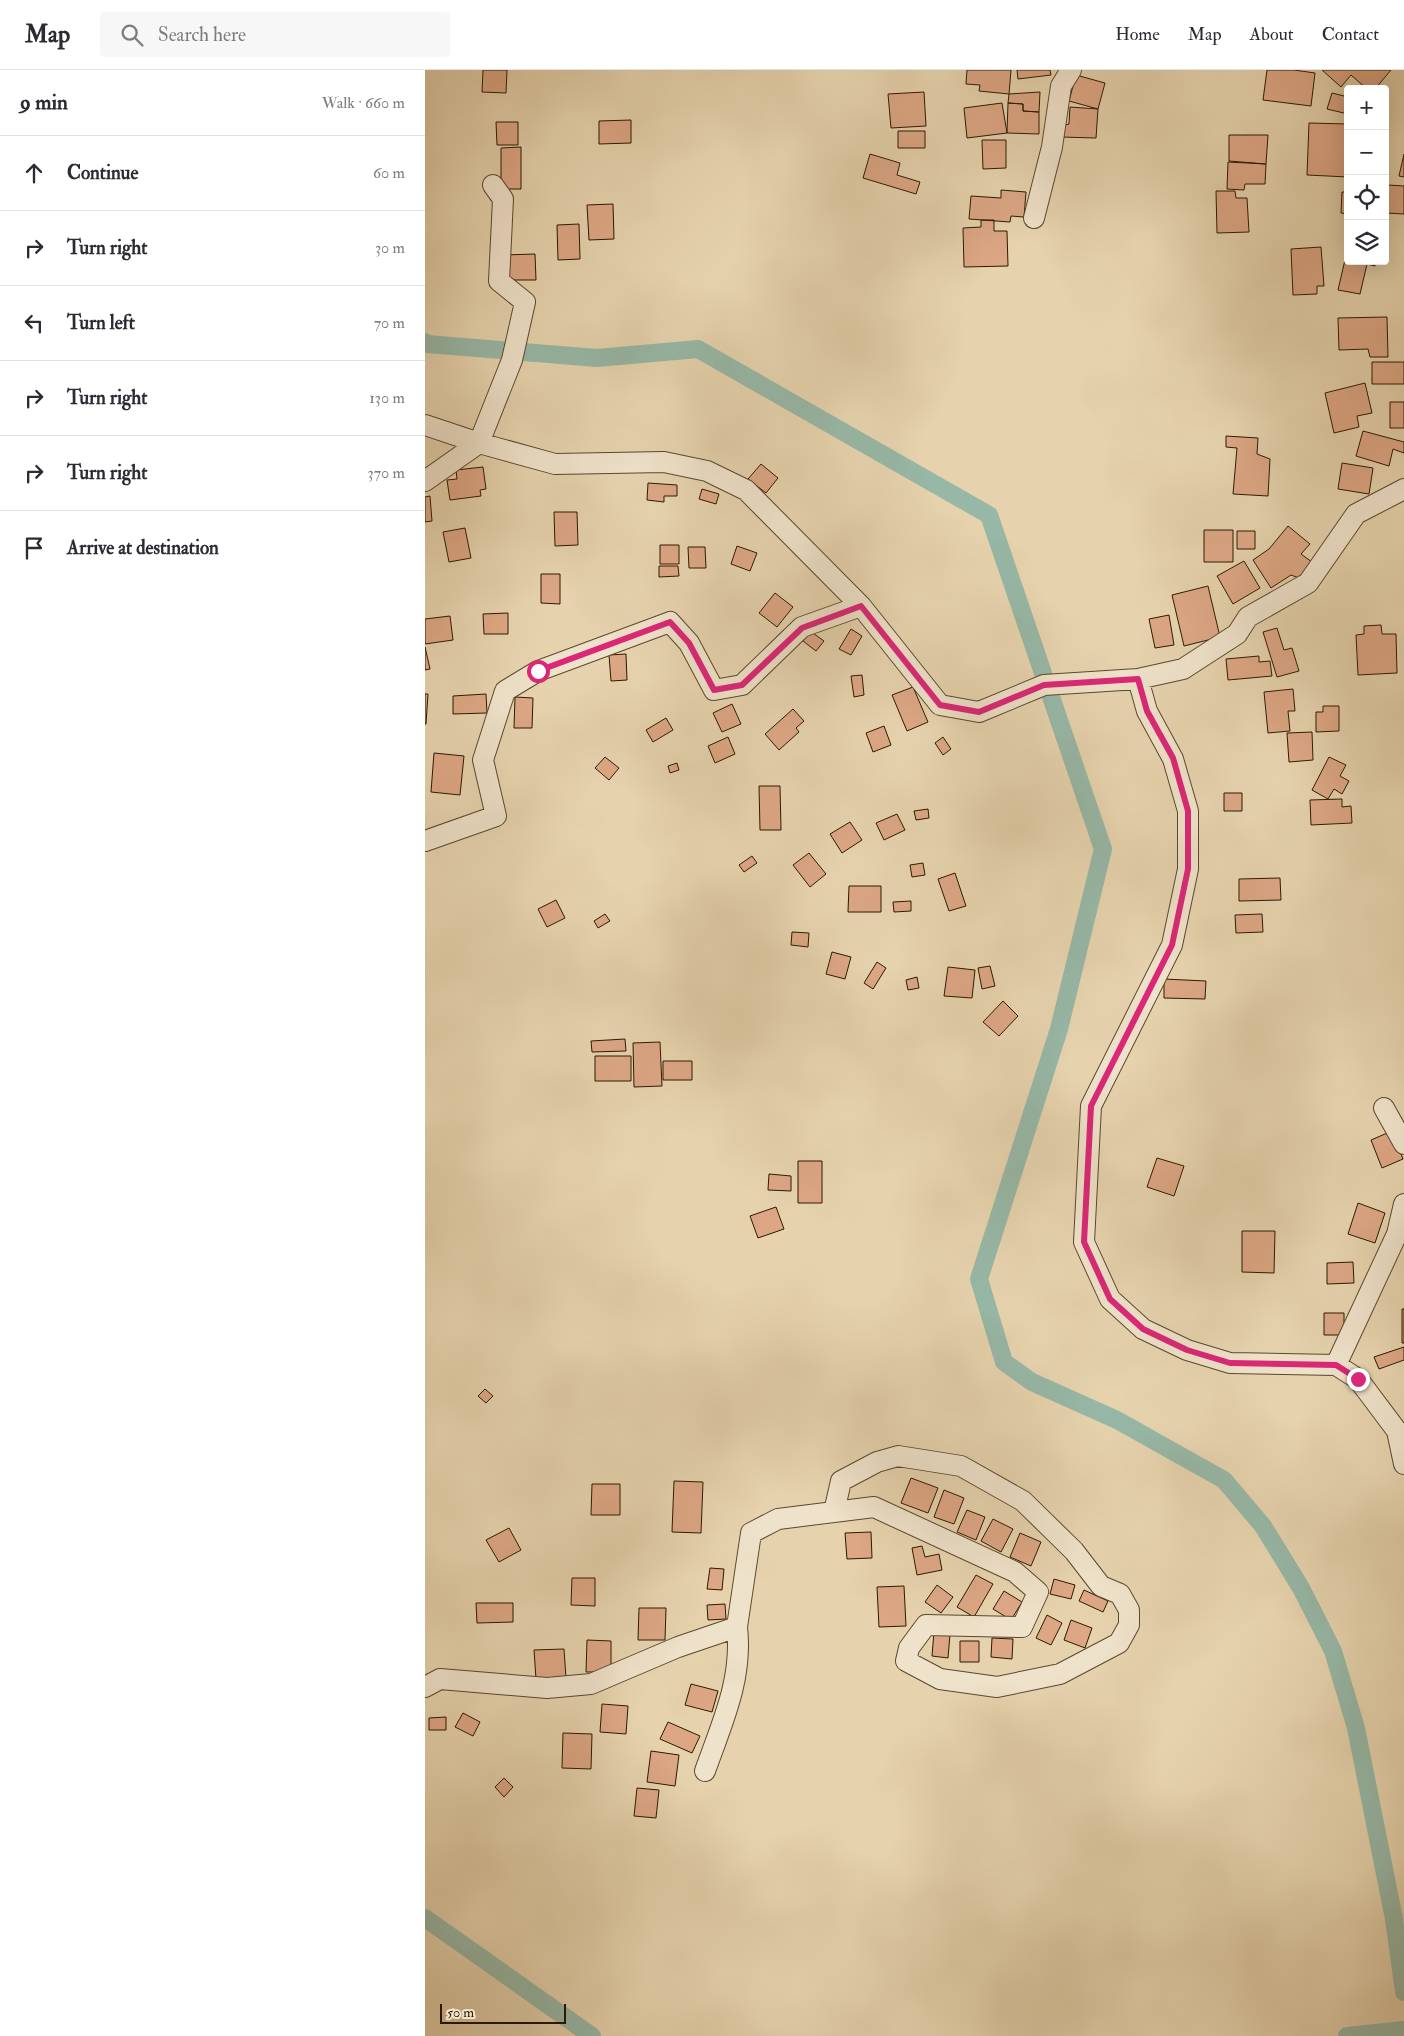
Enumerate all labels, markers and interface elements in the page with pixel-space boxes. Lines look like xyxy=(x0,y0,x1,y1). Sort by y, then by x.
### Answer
search box xyxy=(100,12,450,57)
text: Map xyxy=(25,19,70,50)
icon: search xyxy=(118,21,146,49)
text: Search here xyxy=(158,23,246,47)
text: Home xyxy=(1115,23,1160,46)
text: Map xyxy=(1188,23,1222,46)
text: About xyxy=(1250,23,1294,46)
text: Contact xyxy=(1322,23,1379,46)
map controls xyxy=(1344,85,1389,265)
button: + xyxy=(1344,85,1389,130)
text: 9 min xyxy=(20,89,68,116)
text: Walk · 660 m xyxy=(322,93,405,113)
button: − xyxy=(1344,130,1389,175)
icon: ahead xyxy=(20,159,48,187)
text: Continue xyxy=(67,161,138,185)
text: 60 m xyxy=(373,163,405,183)
button: locate xyxy=(1344,175,1389,220)
button: layers xyxy=(1344,220,1389,265)
icon: right xyxy=(20,234,48,262)
text: Turn right xyxy=(67,236,147,260)
text: 30 m xyxy=(375,238,405,258)
icon: left xyxy=(20,309,48,337)
text: Turn left xyxy=(67,311,135,335)
text: 70 m xyxy=(374,313,405,333)
icon: right xyxy=(20,384,48,412)
text: Turn right xyxy=(67,386,147,410)
text: 130 m xyxy=(369,388,405,408)
icon: right xyxy=(20,459,48,487)
text: Turn right xyxy=(67,461,147,485)
text: 370 m xyxy=(368,463,405,483)
icon: arrive xyxy=(20,534,48,562)
text: Arrive at destination xyxy=(67,536,219,560)
route start xyxy=(527,660,550,683)
route end xyxy=(1347,1368,1370,1391)
scale bar xyxy=(440,2001,566,2024)
text: 50 m xyxy=(447,2004,474,2021)

